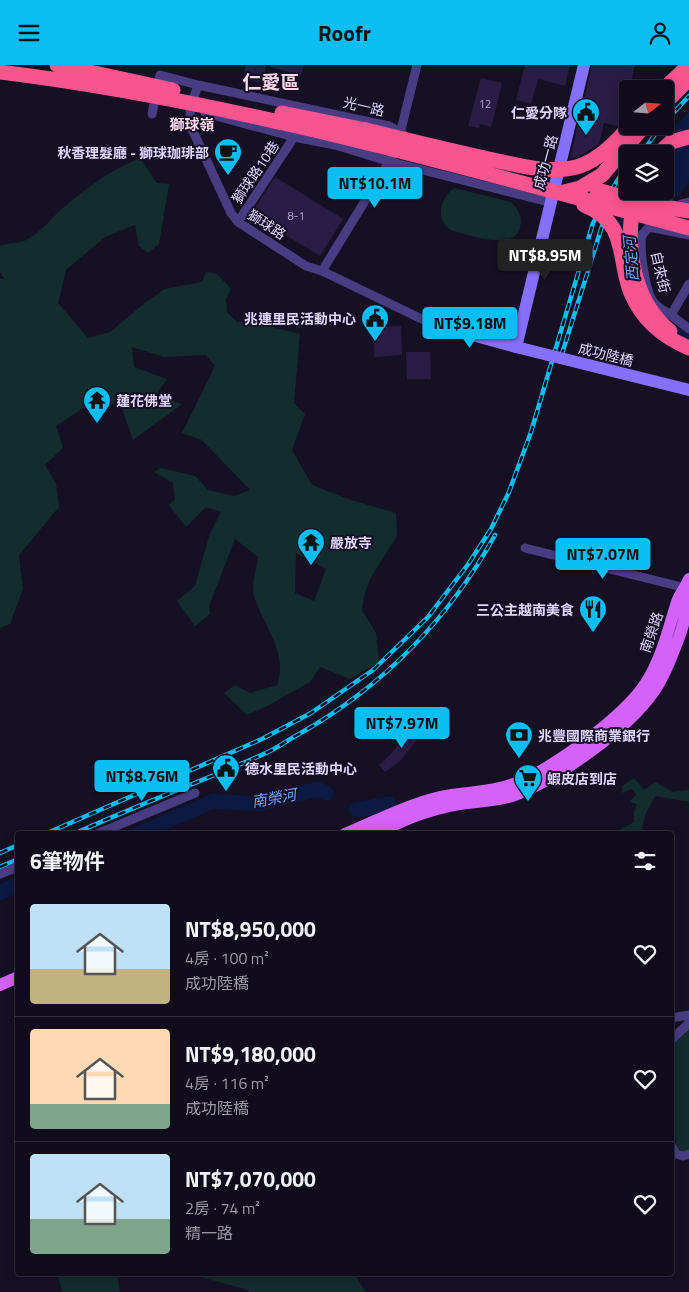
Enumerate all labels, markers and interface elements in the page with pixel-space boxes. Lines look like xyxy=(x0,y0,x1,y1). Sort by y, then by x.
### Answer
text: Roofr xyxy=(318,16,371,50)
icon: menu xyxy=(15,19,43,47)
icon: person xyxy=(646,19,674,47)
district label: 仁愛區 xyxy=(242,67,300,96)
north arrow xyxy=(619,80,674,135)
map controls xyxy=(619,80,674,200)
street label: 光一路 xyxy=(341,91,387,121)
house number: 12 xyxy=(479,96,491,112)
public building icon: 仁愛分隊 xyxy=(571,97,601,136)
place label: 仁愛分隊 xyxy=(511,102,567,123)
district label: 獅球嶺 xyxy=(169,113,215,136)
street label: 成功一路 xyxy=(528,132,562,192)
street label: 獅球路10巷 xyxy=(226,136,284,208)
cafe icon: 秋香理髮廳 - 獅球珈琲部 xyxy=(213,137,243,176)
place label: 秋香理髮廳 - 獅球珈琲部 xyxy=(57,142,209,163)
button: layers xyxy=(619,145,674,200)
pin: NT$10.1M xyxy=(323,167,427,209)
text: NT$10.1M xyxy=(338,171,412,195)
street label: 獅球路 xyxy=(244,204,290,244)
house number: 8-1 xyxy=(287,208,305,224)
water label: 西定河 xyxy=(617,233,644,282)
pin: NT$8.95M xyxy=(493,239,597,281)
text: NT$8.95M xyxy=(508,243,582,267)
street label: 自來街 xyxy=(646,249,676,295)
public building icon: 兆連里民活動中心 xyxy=(360,303,390,342)
pin: NT$9.18M xyxy=(418,307,522,349)
place label: 兆連里民活動中心 xyxy=(244,308,356,329)
text: NT$9.18M xyxy=(433,311,507,335)
street label: 成功陸橋 xyxy=(576,337,636,371)
temple icon: 蓮花佛堂 xyxy=(82,385,112,424)
place label: 蓮花佛堂 xyxy=(116,390,172,411)
temple icon: 嚴放寺 xyxy=(296,527,326,566)
place label: 嚴放寺 xyxy=(330,532,372,553)
pin: NT$7.07M xyxy=(551,537,655,580)
text: NT$7.07M xyxy=(566,542,640,566)
restaurant icon: 三公主越南美食 xyxy=(578,594,608,633)
place label: 三公主越南美食 xyxy=(476,599,574,620)
street label: 南榮路 xyxy=(634,609,668,655)
pin: NT$7.97M xyxy=(350,707,454,749)
text: NT$7.97M xyxy=(365,711,439,735)
bank icon: 兆豐國際商業銀行 xyxy=(504,720,534,759)
place label: 兆豐國際商業銀行 xyxy=(538,725,650,746)
public building icon: 德水里民活動中心 xyxy=(211,753,241,792)
place label: 德水里民活動中心 xyxy=(245,758,357,779)
pin: NT$8.76M xyxy=(90,759,194,802)
supermarket icon: 蝦皮店到店 xyxy=(513,763,543,802)
text: NT$8.76M xyxy=(105,764,179,788)
place label: 蝦皮店到店 xyxy=(547,768,617,789)
water label: 南榮河 xyxy=(250,782,301,813)
text: 6筆物件 xyxy=(30,845,105,877)
icon: filters xyxy=(631,847,659,875)
text: NT$8,950,000 xyxy=(185,913,316,945)
icon: home xyxy=(70,924,130,984)
icon: heart xyxy=(631,940,659,968)
text: 4房 · 100 m² xyxy=(185,946,269,970)
text: 成功陸橋 xyxy=(185,971,249,995)
text: NT$9,180,000 xyxy=(185,1038,316,1070)
icon: home xyxy=(70,1049,130,1109)
icon: heart xyxy=(631,1065,659,1093)
text: 4房 · 116 m² xyxy=(185,1071,269,1095)
text: 成功陸橋 xyxy=(185,1096,249,1120)
text: NT$7,070,000 xyxy=(185,1163,316,1195)
icon: home xyxy=(70,1174,130,1234)
icon: heart xyxy=(631,1190,659,1218)
text: 2房 · 74 m² xyxy=(185,1196,260,1220)
text: 精一路 xyxy=(185,1221,233,1245)

